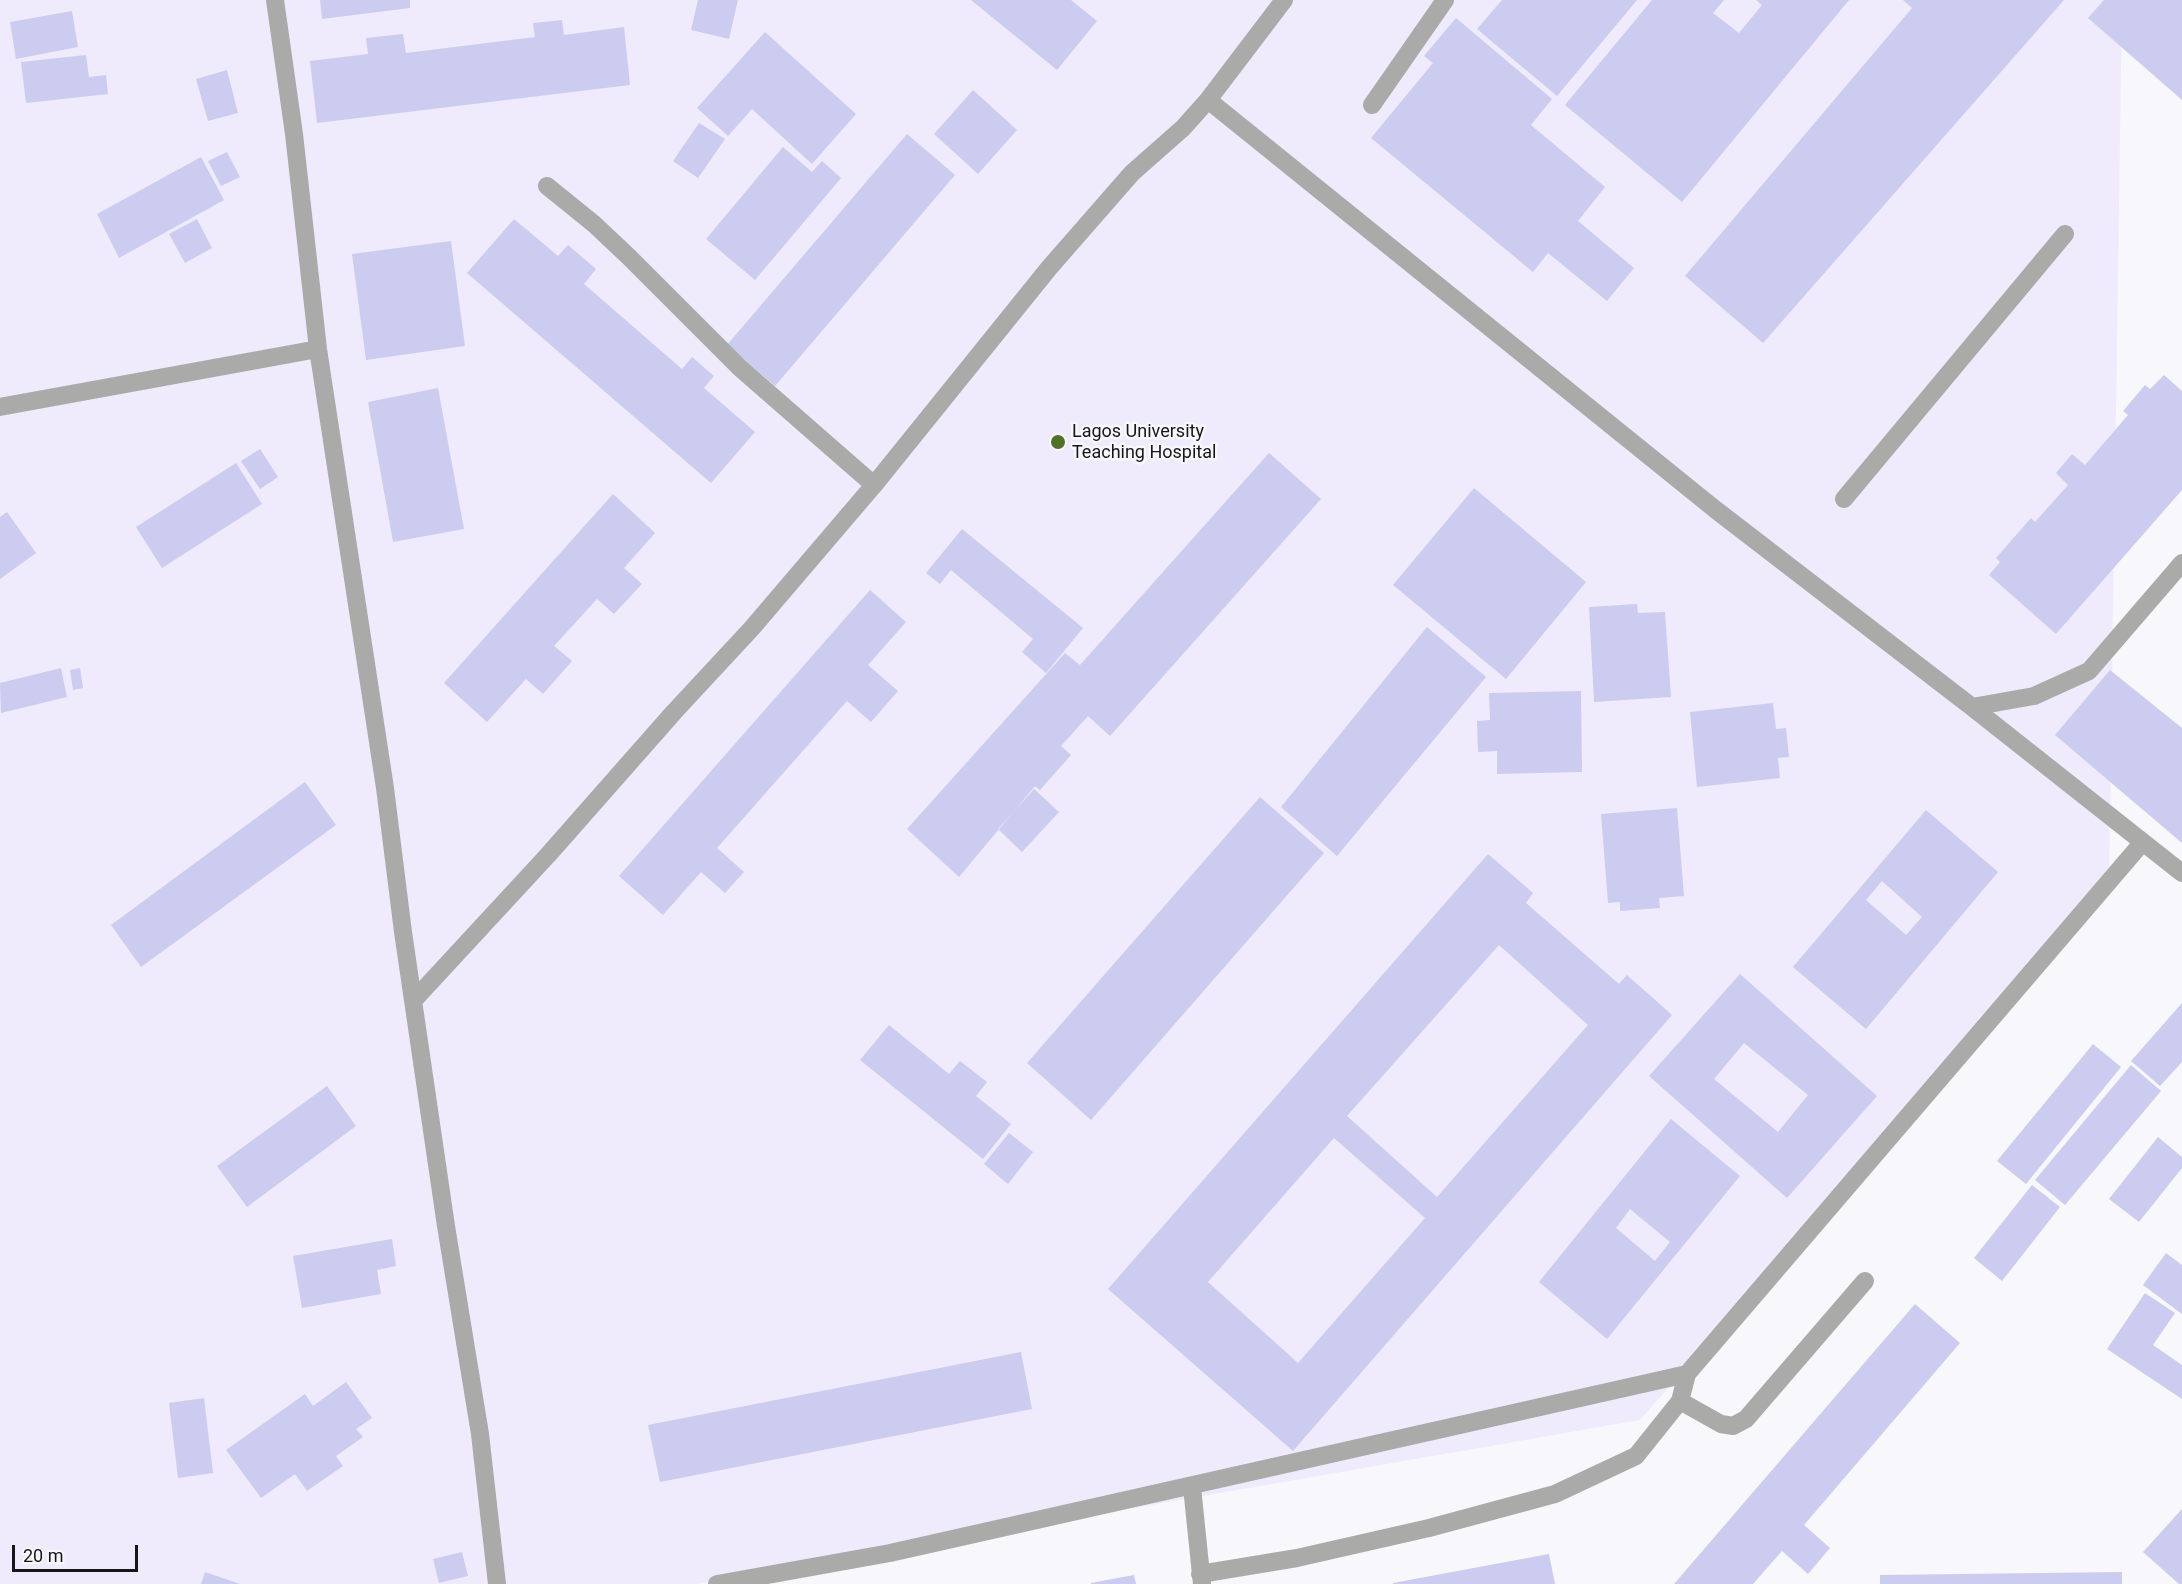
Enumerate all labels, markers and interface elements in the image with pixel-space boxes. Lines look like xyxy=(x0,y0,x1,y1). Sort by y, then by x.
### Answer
place label: Lagos University Teaching Hospital xyxy=(1072,421,1216,464)
marker: Lagos University Teaching Hospital xyxy=(1049,433,1067,451)
scale bar xyxy=(15,1533,141,1571)
text: 20 m xyxy=(23,1545,63,1566)

